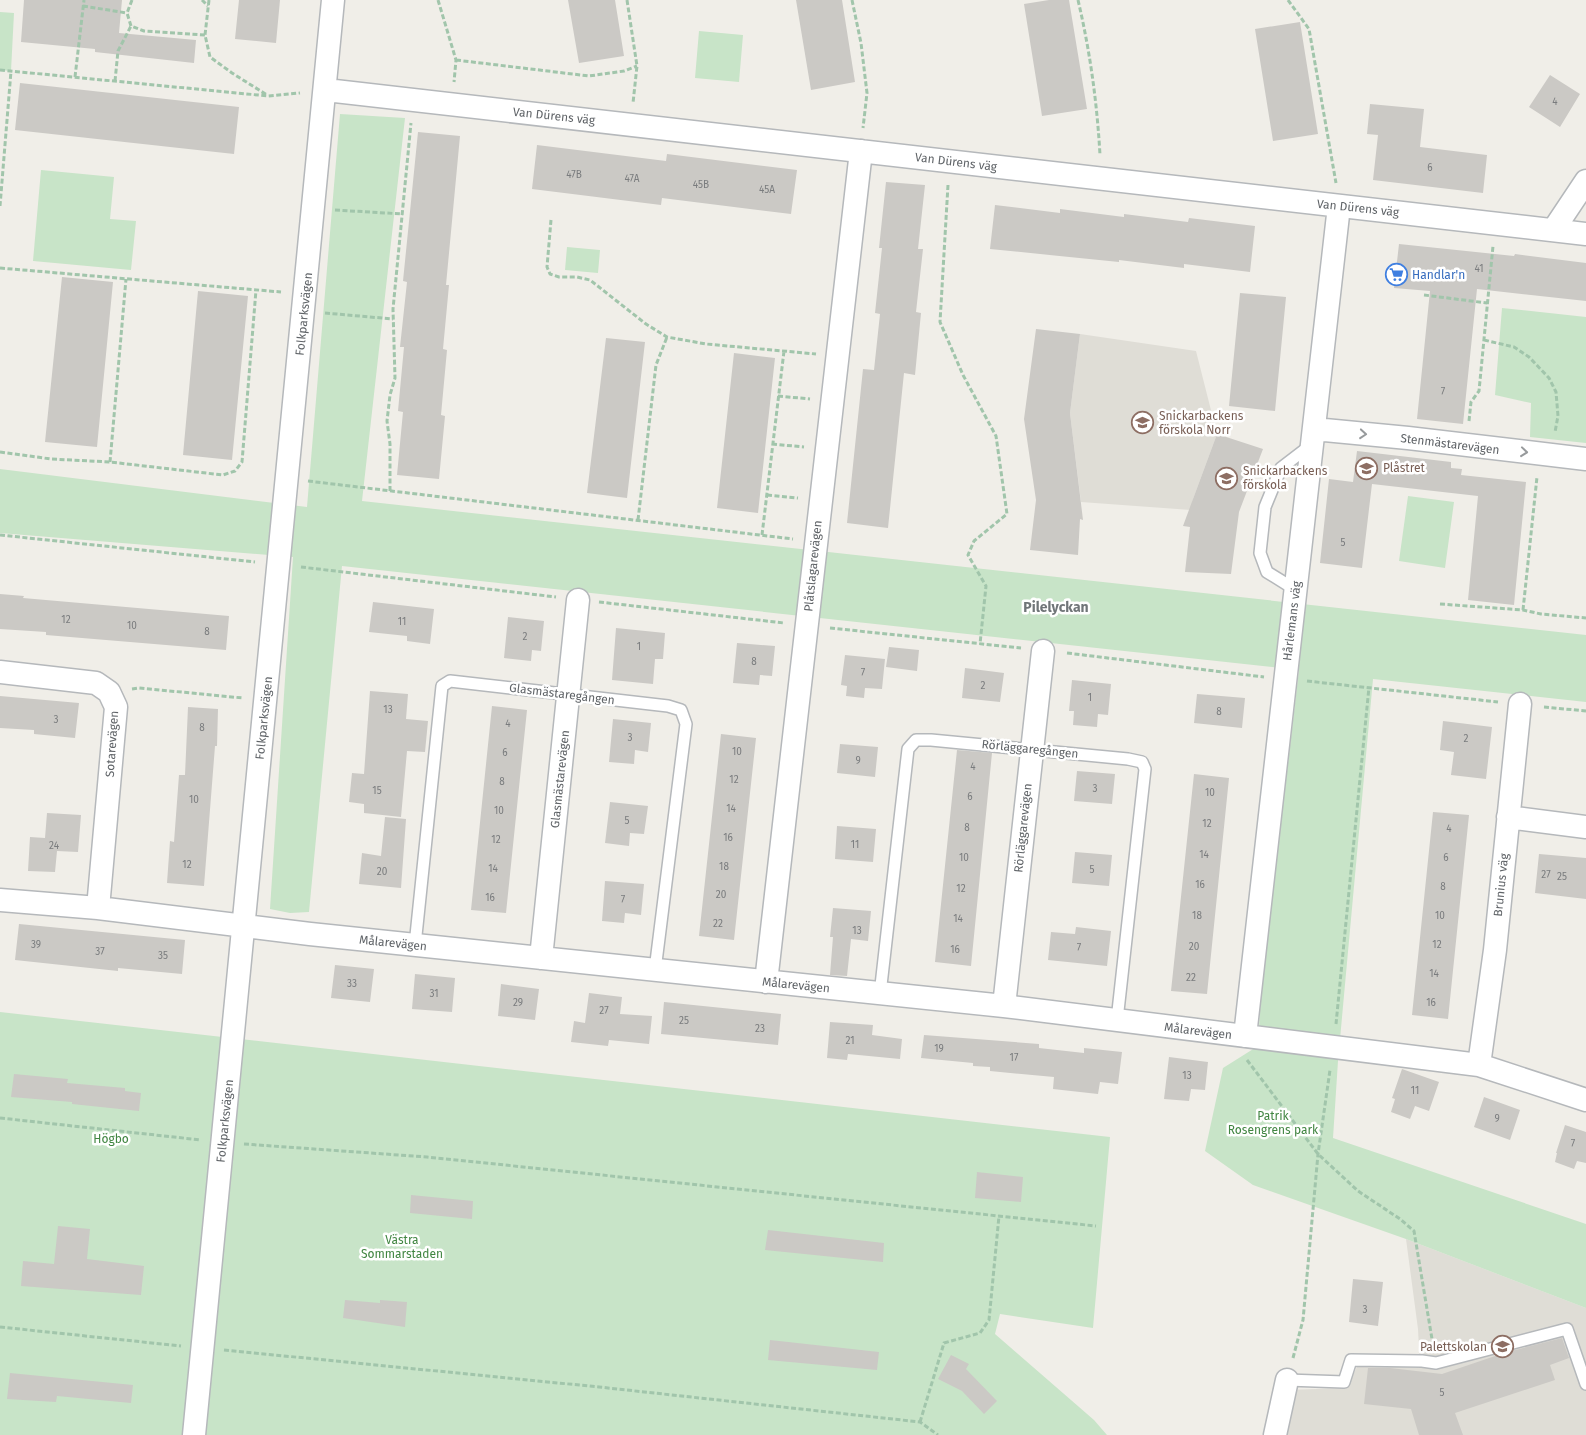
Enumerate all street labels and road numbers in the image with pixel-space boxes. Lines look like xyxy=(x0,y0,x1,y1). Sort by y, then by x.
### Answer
street label: Van Dürens väg xyxy=(512,105,597,127)
street label: Van Dürens väg xyxy=(914,150,999,174)
street label: Van Dürens väg xyxy=(1316,197,1401,219)
street label: Folkparksvägen xyxy=(293,272,315,356)
street label: Stenmästarevägen xyxy=(1400,431,1500,457)
street label: Plåtslagarevägen xyxy=(801,520,825,612)
street label: Hårlemans väg xyxy=(1280,580,1304,662)
street label: Folkparksvägen xyxy=(253,676,275,760)
street label: Glasmästaregången xyxy=(508,681,616,707)
street label: Sotarevägen xyxy=(103,710,121,778)
street label: Glasmästarevägen xyxy=(548,729,572,829)
street label: Rörläggaregången xyxy=(981,737,1079,761)
street label: Rörläggarevägen xyxy=(1011,783,1035,873)
street label: Brunius väg xyxy=(1491,852,1511,917)
street label: Målarevägen xyxy=(358,932,428,954)
street label: Målarevägen xyxy=(761,974,831,996)
street label: Målarevägen xyxy=(1163,1020,1233,1042)
street label: Folkparksvägen xyxy=(214,1079,236,1163)

